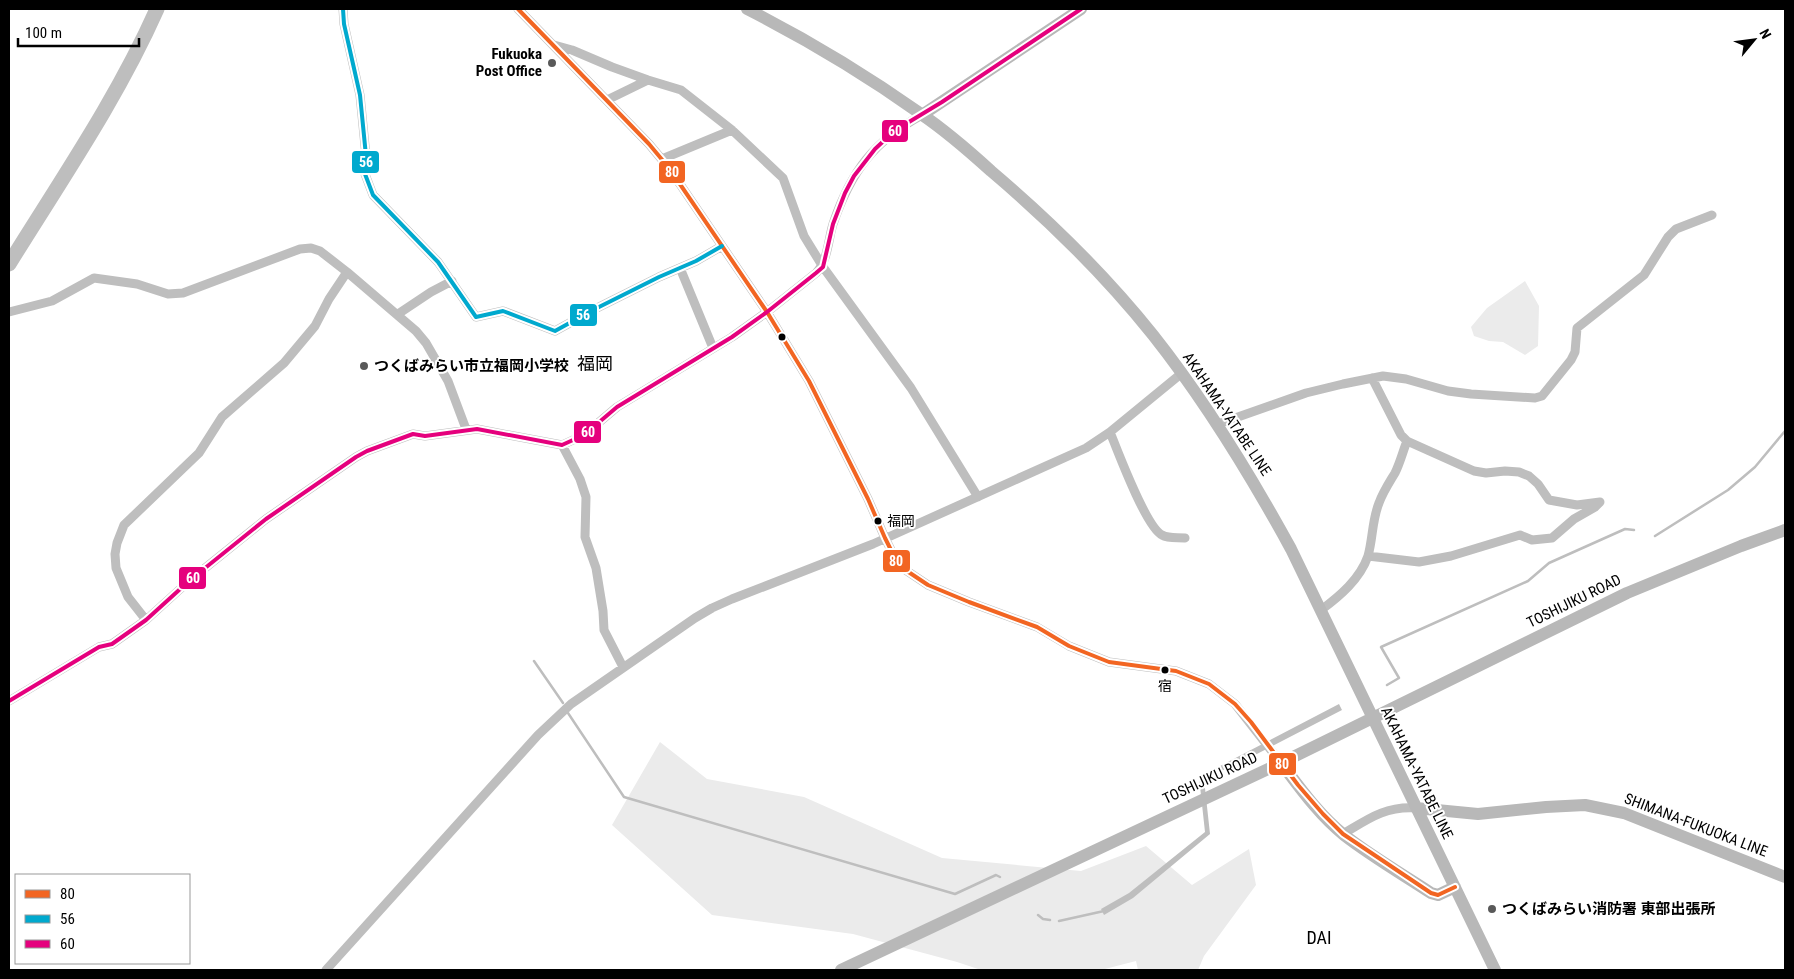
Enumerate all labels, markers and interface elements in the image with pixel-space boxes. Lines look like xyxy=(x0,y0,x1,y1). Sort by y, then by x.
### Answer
scale bar xyxy=(18,15,139,47)
north arrow xyxy=(1729,15,1779,65)
text: 100 m xyxy=(25,24,62,42)
text: N xyxy=(1756,26,1774,41)
place label: Fukuoka Post Office xyxy=(476,45,542,80)
marker: Fukuoka Post Office xyxy=(546,57,558,69)
line badge: 60 xyxy=(881,119,909,143)
text: 60 xyxy=(888,123,902,139)
line badge: 56 xyxy=(351,150,380,174)
text: 56 xyxy=(359,154,373,170)
line badge: 80 xyxy=(658,160,686,184)
text: 80 xyxy=(665,164,679,180)
line badge: 56 xyxy=(569,303,598,327)
text: 56 xyxy=(576,307,590,323)
unlabelled marker xyxy=(777,332,787,342)
street label: AKAHAMA-YATABE LINE xyxy=(1179,349,1275,479)
district label: 福岡 xyxy=(577,353,613,374)
place label: つくばみらい市立福岡小学校 xyxy=(374,357,569,375)
marker: つくばみらい市立福岡小学校 xyxy=(358,360,370,372)
line badge: 60 xyxy=(573,420,602,444)
text: 60 xyxy=(581,424,595,440)
place label: 福岡 xyxy=(887,513,915,529)
marker: 福岡 xyxy=(873,516,883,526)
line badge: 80 xyxy=(882,549,911,573)
text: 80 xyxy=(889,553,903,569)
line badge: 60 xyxy=(178,566,207,590)
text: 60 xyxy=(186,570,200,586)
street label: TOSHIJIKU ROAD xyxy=(1524,570,1624,632)
marker: 宿 xyxy=(1160,665,1170,675)
place label: 宿 xyxy=(1158,678,1172,694)
street label: AKAHAMA-YATABE LINE xyxy=(1377,704,1457,842)
street label: TOSHIJIKU ROAD xyxy=(1160,748,1260,808)
line badge: 80 xyxy=(1268,752,1297,776)
text: 80 xyxy=(1275,756,1289,772)
street label: SHIMANA-FUKUOKA LINE xyxy=(1622,789,1770,861)
legend xyxy=(15,874,190,964)
text: 80 xyxy=(60,885,75,903)
place label: つくばみらい消防署 東部出張所 xyxy=(1502,900,1715,918)
marker: つくばみらい消防署 東部出張所 xyxy=(1486,903,1498,915)
text: 56 xyxy=(60,910,75,928)
district label: DAI xyxy=(1307,927,1331,948)
text: 60 xyxy=(60,935,75,953)

